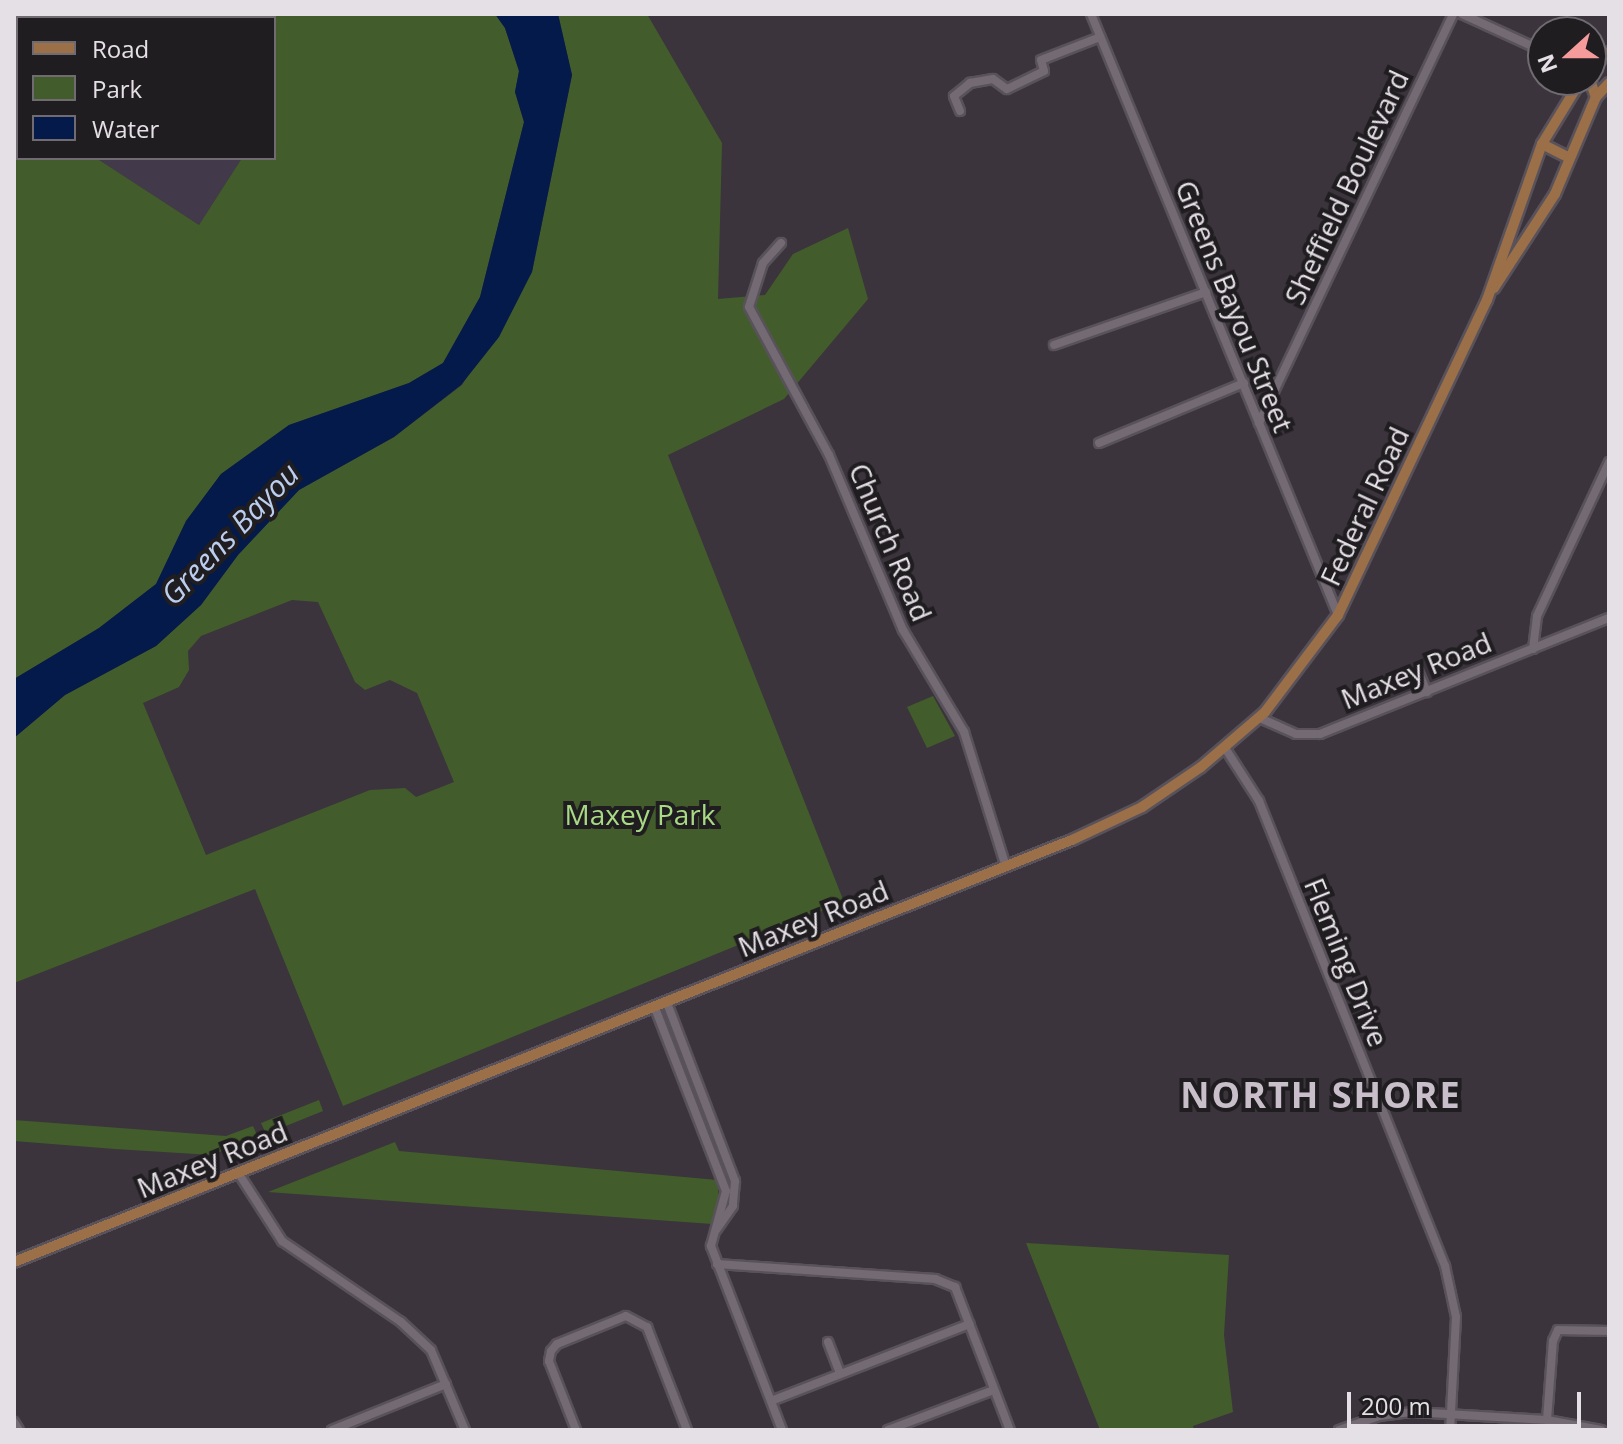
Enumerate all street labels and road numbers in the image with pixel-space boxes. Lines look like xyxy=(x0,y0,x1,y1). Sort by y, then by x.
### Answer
street label: Sheffield Boulevard xyxy=(1277,65,1415,309)
street label: Greens Bayou Street xyxy=(1169,175,1301,437)
street label: Federal Road xyxy=(1313,421,1415,591)
street label: Church Road xyxy=(843,458,939,626)
street label: Maxey Road xyxy=(1336,625,1496,715)
street label: Maxey Road xyxy=(733,873,893,963)
street label: Fleming Drive xyxy=(1298,873,1396,1051)
street label: Maxey Road xyxy=(132,1114,292,1204)

